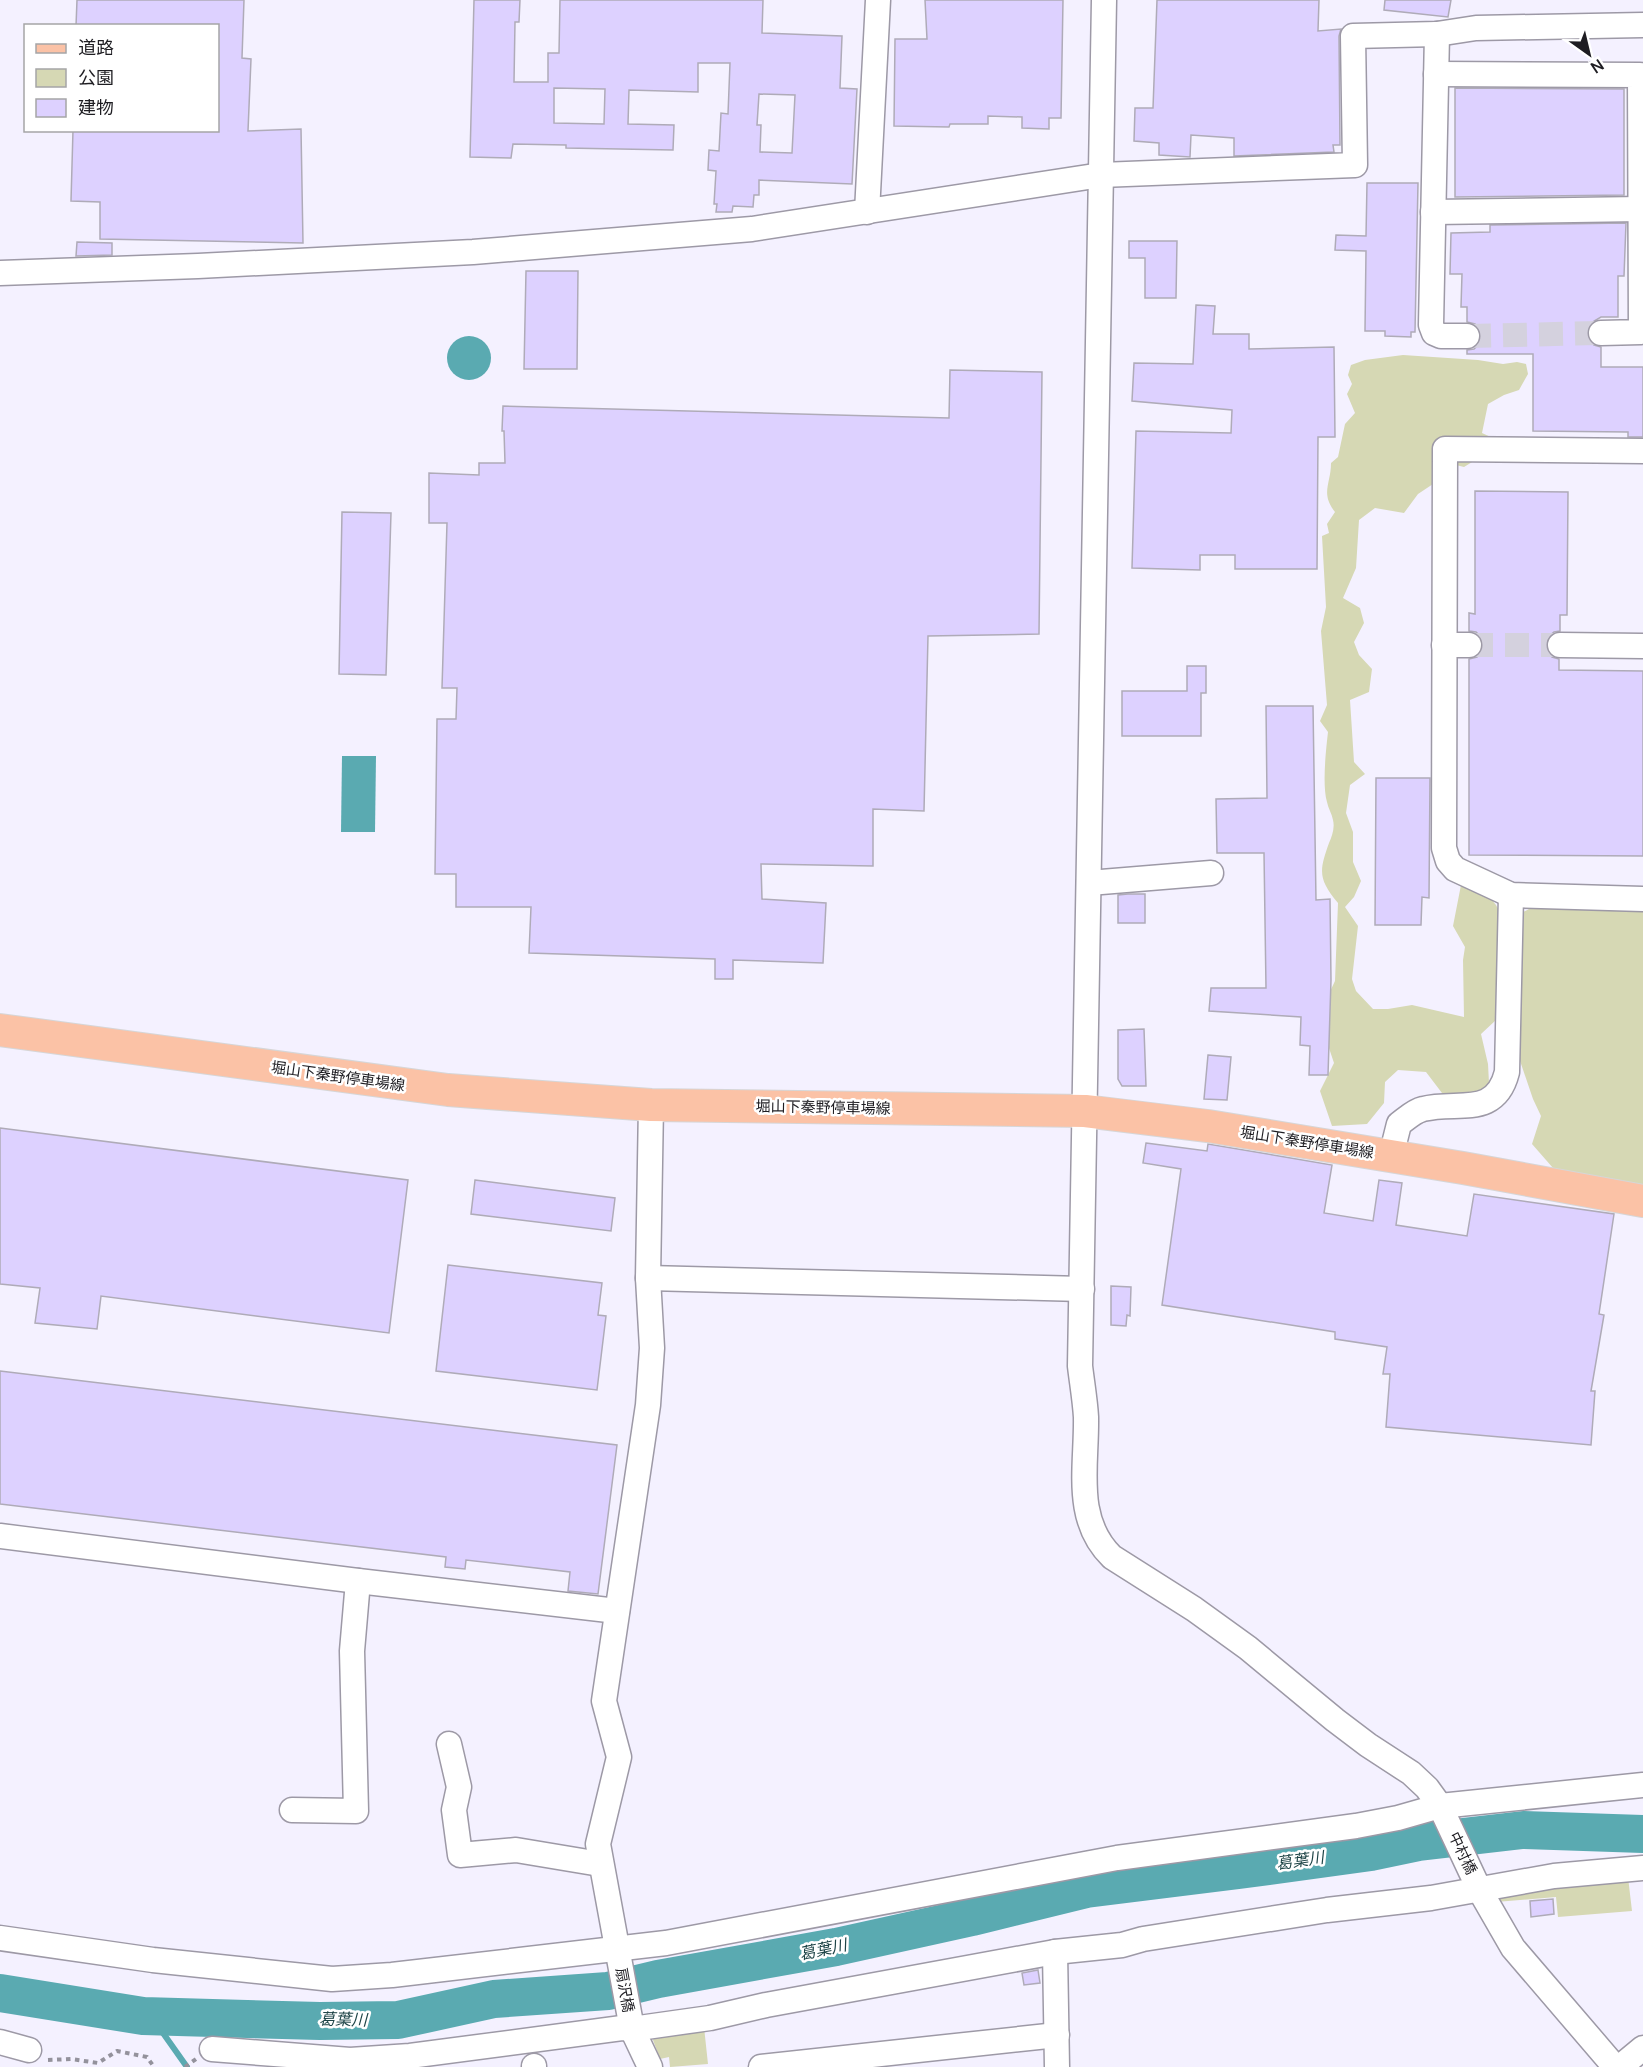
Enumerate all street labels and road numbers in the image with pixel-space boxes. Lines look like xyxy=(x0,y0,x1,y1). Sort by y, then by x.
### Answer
street label: 堀山下秦野停車場線 xyxy=(270,1056,406,1096)
street label: 堀山下秦野停車場線 xyxy=(755,1095,891,1119)
street label: 堀山下秦野停車場線 xyxy=(1239,1121,1375,1163)
street label: 中村橋 xyxy=(1444,1828,1482,1878)
street label: 扇沢橋 xyxy=(611,1966,639,2014)

